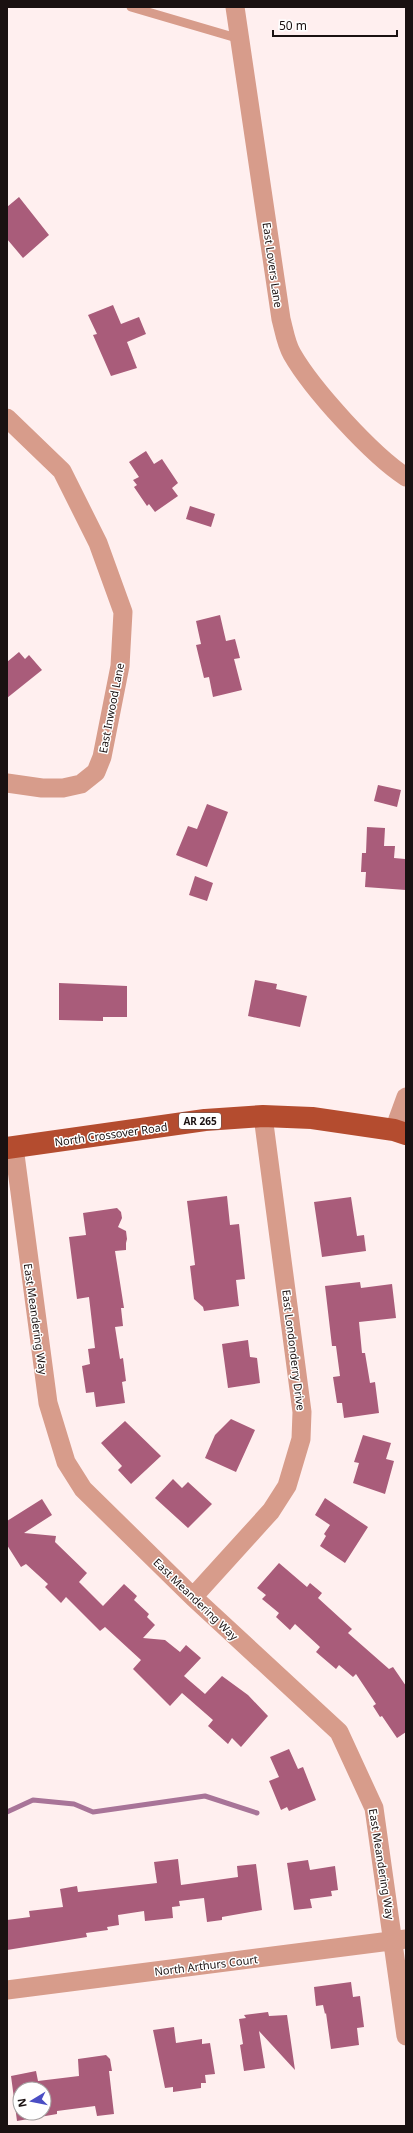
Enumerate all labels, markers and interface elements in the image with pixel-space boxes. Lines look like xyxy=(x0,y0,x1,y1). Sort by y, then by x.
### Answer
scale bar xyxy=(273,12,397,38)
text: 50 m xyxy=(279,17,307,34)
street label: East Lovers Lane xyxy=(260,221,286,309)
street label: East Inwood Lane xyxy=(95,662,127,754)
road number: AR 265 xyxy=(179,1113,221,1129)
street label: North Crossover Road xyxy=(54,1119,168,1149)
street label: East Meandering Way xyxy=(21,1262,51,1376)
street label: East Londonderry Drive xyxy=(279,1289,309,1411)
street label: East Meandering Way xyxy=(150,1555,242,1644)
street label: East Meandering Way xyxy=(366,1807,398,1921)
street label: North Arthurs Court xyxy=(154,1951,259,1979)
north arrow xyxy=(12,2081,52,2121)
text: N xyxy=(13,2097,30,2109)

